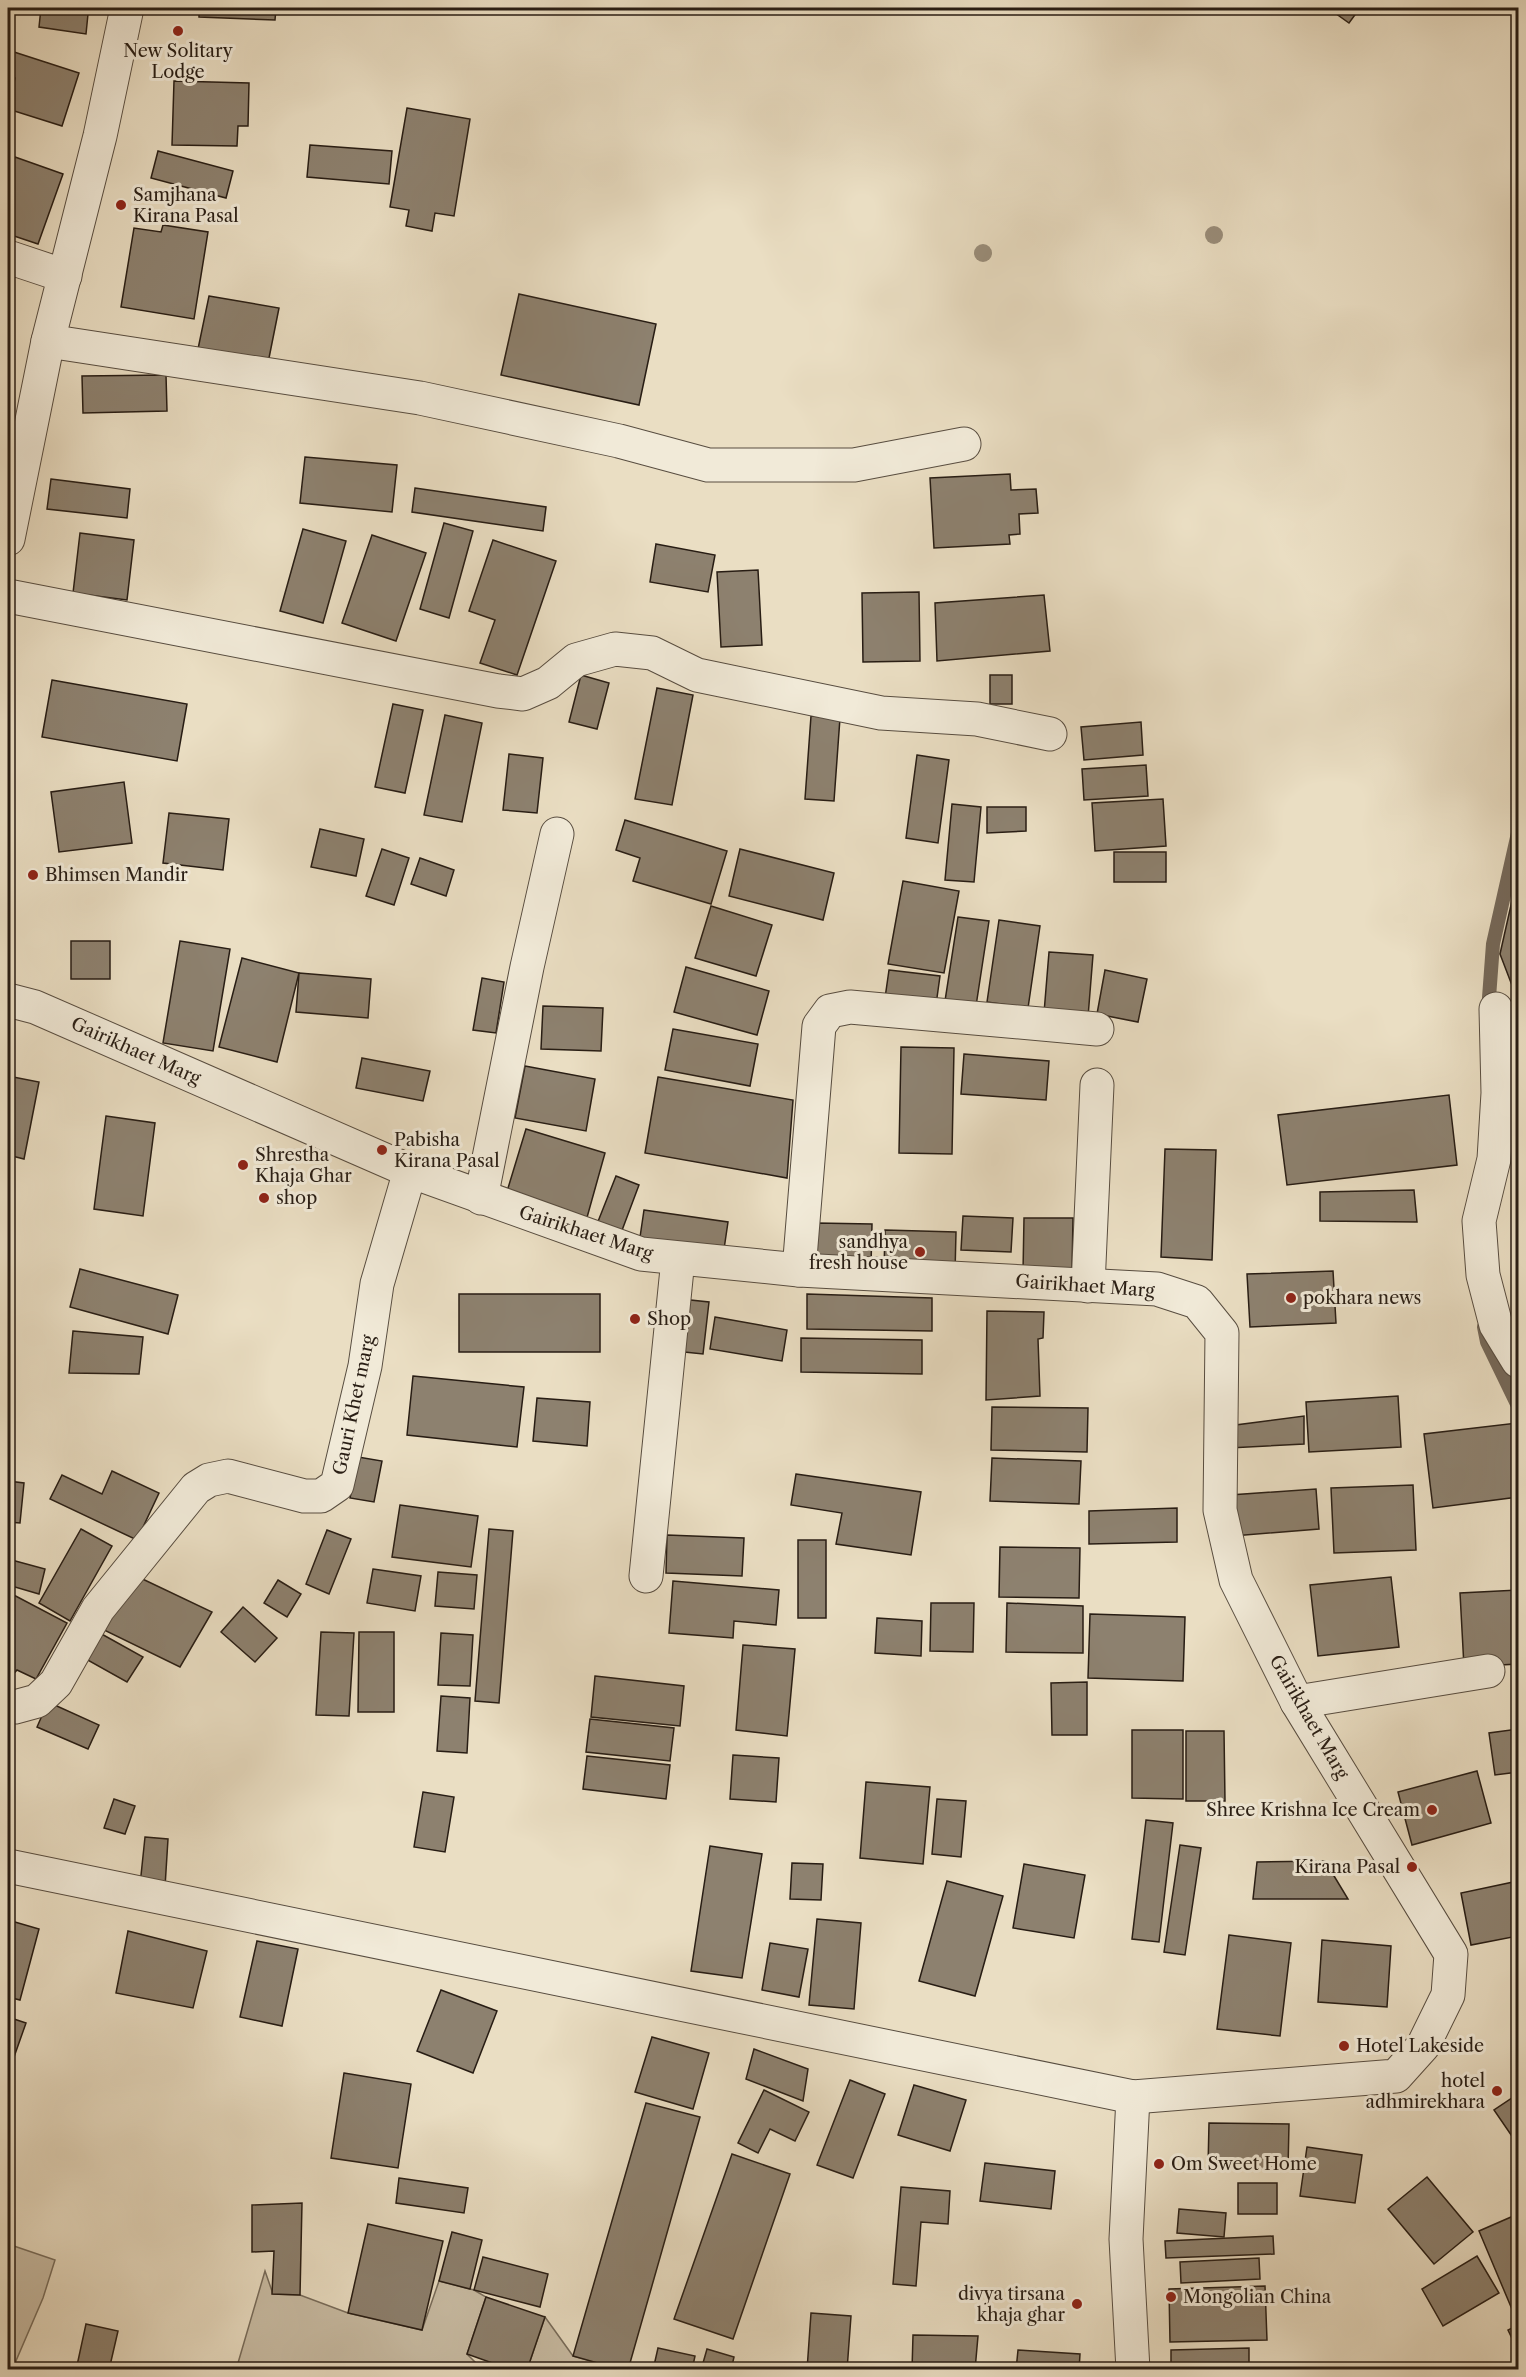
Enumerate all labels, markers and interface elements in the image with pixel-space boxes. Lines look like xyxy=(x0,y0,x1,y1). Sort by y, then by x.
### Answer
marker: New Solitary Lodge xyxy=(171,24,185,38)
place label: New Solitary Lodge xyxy=(123,40,234,83)
place label: Samjhana Kirana Pasal xyxy=(133,184,239,227)
marker: Samjhana Kirana Pasal xyxy=(114,198,128,212)
place label: Bhimsen Mandir xyxy=(45,864,188,886)
marker: Bhimsen Mandir xyxy=(26,868,40,882)
street label: Gairikhaet Marg xyxy=(68,1013,205,1090)
place label: Pabisha Kirana Pasal xyxy=(394,1129,500,1172)
marker: Pabisha Kirana Pasal xyxy=(375,1143,389,1157)
place label: Shrestha Khaja Ghar xyxy=(255,1144,352,1187)
marker: Shrestha Khaja Ghar xyxy=(236,1158,250,1172)
place label: shop xyxy=(276,1187,317,1209)
marker: shop xyxy=(257,1191,271,1205)
street label: Gairikhaet Marg xyxy=(516,1201,656,1265)
place label: sandhya fresh house xyxy=(809,1231,908,1274)
marker: sandhya fresh house xyxy=(913,1245,927,1259)
street label: Gairikhaet Marg xyxy=(1015,1270,1156,1302)
place label: pokhara news xyxy=(1303,1287,1421,1309)
marker: pokhara news xyxy=(1284,1291,1298,1305)
place label: Shop xyxy=(647,1308,691,1330)
marker: Shop xyxy=(628,1312,642,1326)
street label: Gauri Khet marg xyxy=(328,1332,380,1477)
street label: Gairikhaet Marg xyxy=(1265,1651,1354,1783)
place label: Shree Krishna Ice Cream xyxy=(1206,1799,1420,1821)
marker: Shree Krishna Ice Cream xyxy=(1425,1803,1439,1817)
place label: Kirana Pasal xyxy=(1294,1856,1400,1878)
marker: Kirana Pasal xyxy=(1405,1860,1419,1874)
place label: Hotel Lakeside xyxy=(1356,2035,1484,2057)
marker: Hotel Lakeside xyxy=(1337,2039,1351,2053)
place label: hotel adhmirekhara xyxy=(1365,2070,1485,2113)
marker: hotel adhmirekhara xyxy=(1490,2084,1504,2098)
place label: Om Sweet Home xyxy=(1171,2153,1317,2175)
marker: Om Sweet Home xyxy=(1152,2157,1166,2171)
place label: divya tirsana khaja ghar xyxy=(958,2283,1065,2326)
place label: Mongolian China xyxy=(1183,2286,1332,2308)
marker: Mongolian China xyxy=(1164,2290,1178,2304)
marker: divya tirsana khaja ghar xyxy=(1070,2297,1084,2311)

